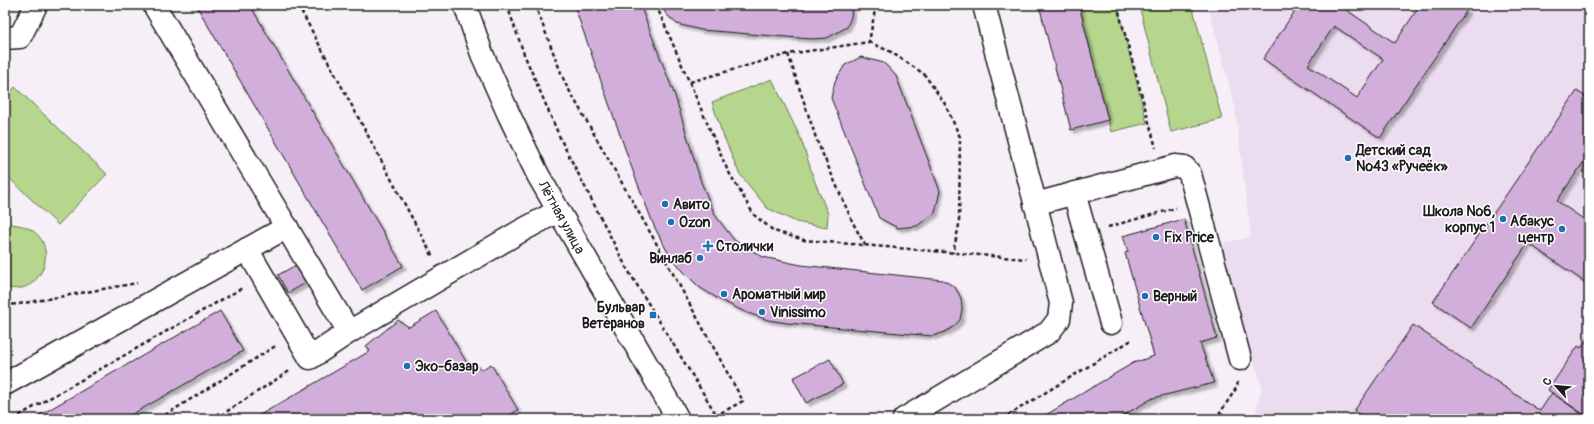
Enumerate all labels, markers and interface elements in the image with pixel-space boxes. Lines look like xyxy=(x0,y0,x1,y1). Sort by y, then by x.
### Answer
place label: Детский сад №43 «Ручеёк» xyxy=(1355,142,1449,175)
marker: Детский сад №43 «Ручеёк» xyxy=(1343,153,1353,163)
street label: Лётная улица xyxy=(534,177,589,257)
place label: Авито xyxy=(673,196,710,213)
marker: Авито xyxy=(660,199,670,209)
place label: Школа №6, корпус 1 xyxy=(1422,203,1495,236)
place label: Абакус центр xyxy=(1510,213,1554,246)
place label: Ozon xyxy=(679,214,711,231)
marker: Школа №6, корпус 1 xyxy=(1498,214,1508,224)
marker: Ozon xyxy=(666,217,676,227)
marker: Абакус центр xyxy=(1557,224,1567,234)
place label: Fix Price xyxy=(1164,229,1215,246)
marker: Fix Price xyxy=(1151,232,1161,242)
place label: Столички xyxy=(716,238,774,255)
marker: Столички xyxy=(703,241,713,251)
place label: Винлаб xyxy=(649,250,692,267)
marker: Винлаб xyxy=(695,253,705,263)
place label: Ароматный мир xyxy=(732,286,826,303)
place label: Верный xyxy=(1153,288,1197,305)
marker: Ароматный мир xyxy=(719,289,729,299)
marker: Верный xyxy=(1140,291,1150,301)
place label: Бульвар Ветеранов xyxy=(582,299,645,332)
place label: Vinissimo xyxy=(770,304,826,321)
marker: Vinissimo xyxy=(757,307,767,317)
marker: Бульвар Ветеранов xyxy=(648,310,658,320)
place label: Эко-базар xyxy=(415,358,479,375)
marker: Эко-базар xyxy=(402,361,412,371)
north arrow xyxy=(1536,366,1576,406)
text: С xyxy=(1540,376,1555,388)

